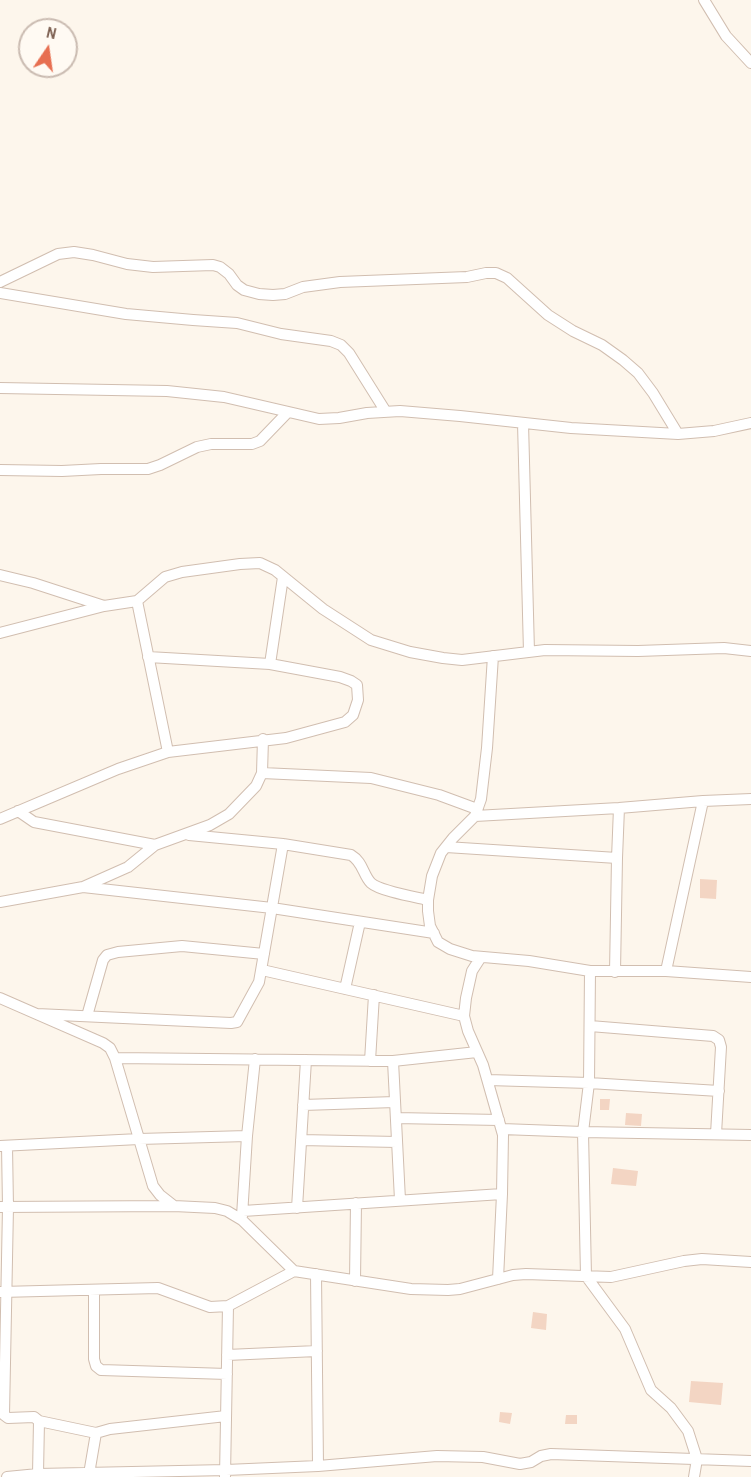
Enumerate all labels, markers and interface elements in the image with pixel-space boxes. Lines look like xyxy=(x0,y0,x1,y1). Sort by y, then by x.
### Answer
north arrow xyxy=(18,18,78,78)
text: N xyxy=(44,21,59,44)

